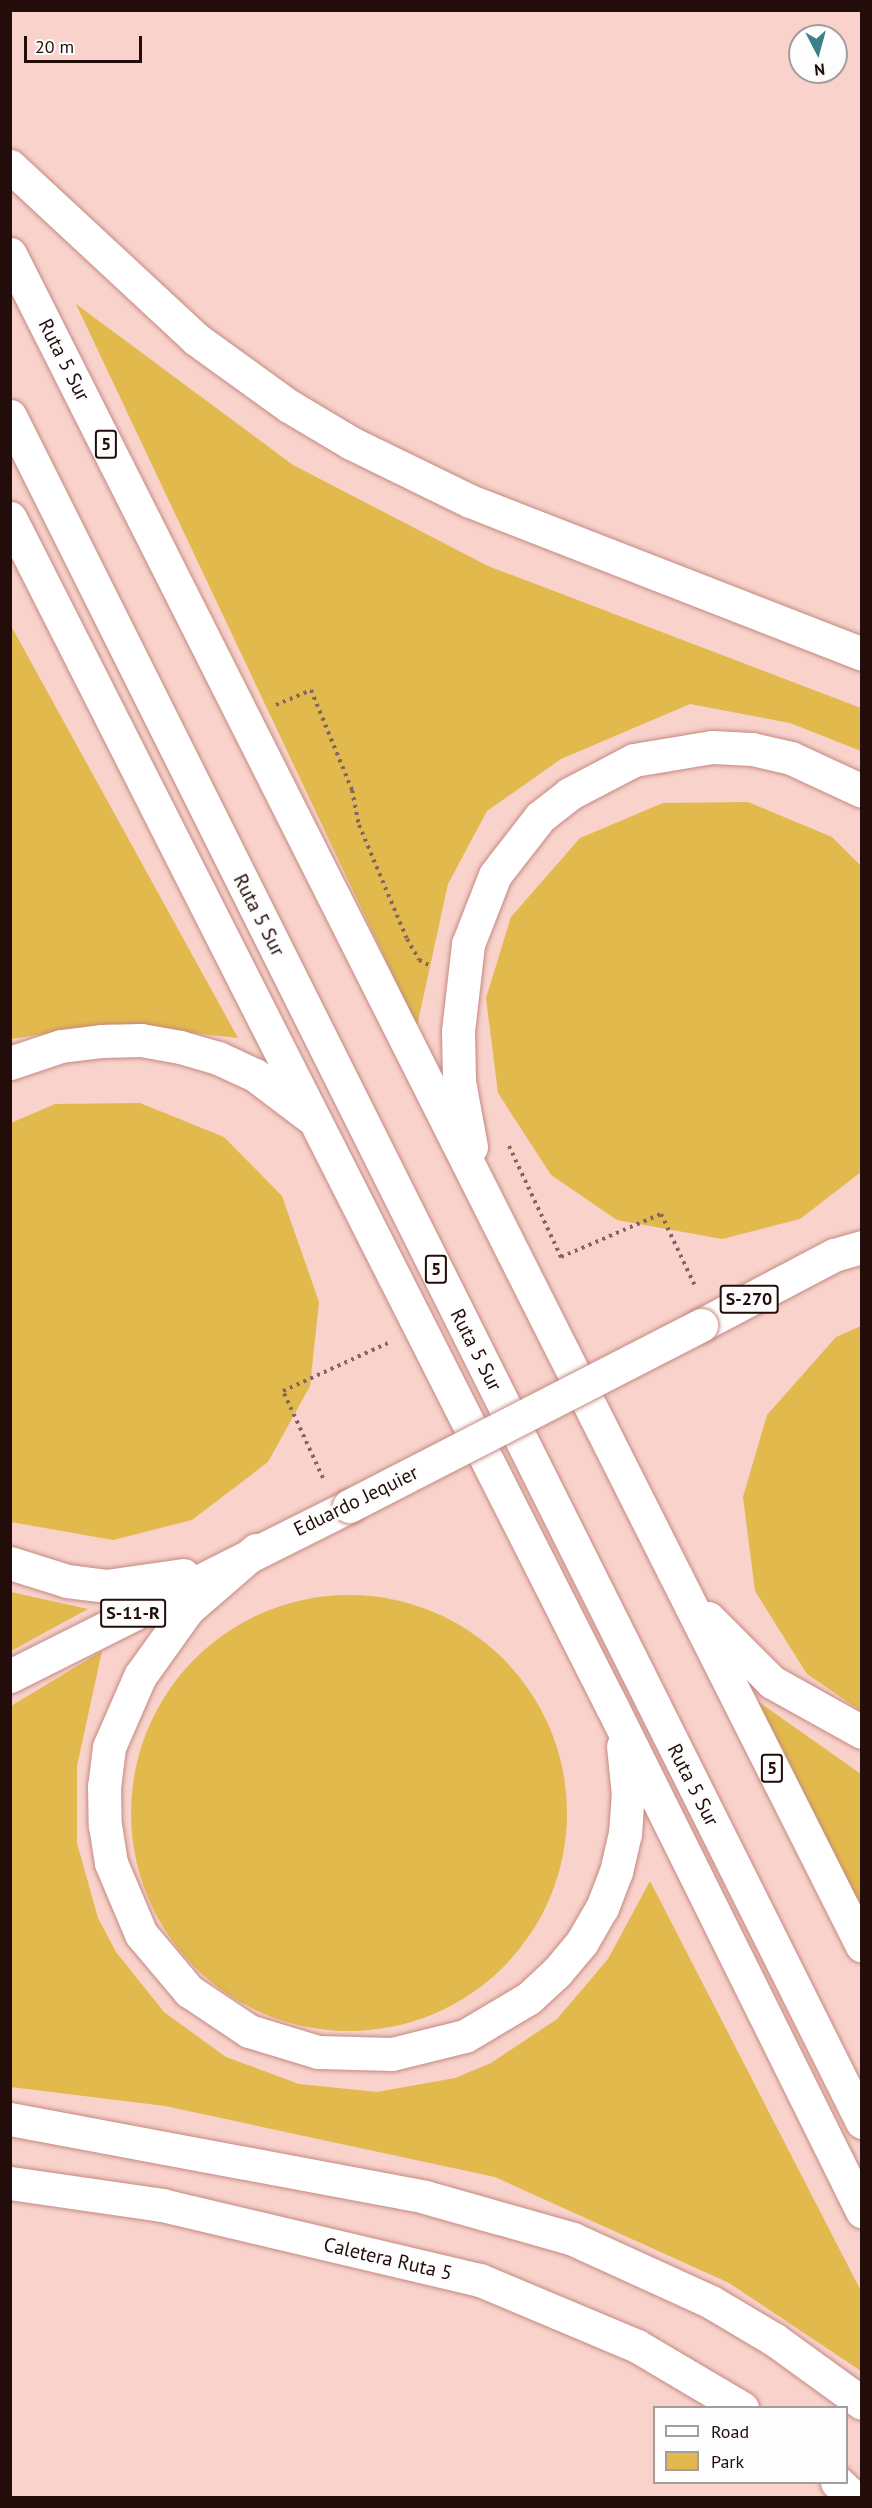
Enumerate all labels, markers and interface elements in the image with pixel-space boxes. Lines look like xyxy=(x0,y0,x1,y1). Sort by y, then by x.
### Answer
scale bar xyxy=(27,24,146,62)
north arrow xyxy=(788,24,848,84)
text: 20 m xyxy=(35,35,74,58)
text: N xyxy=(813,59,826,80)
street label: Ruta 5 Sur xyxy=(33,315,95,405)
road number: 5 xyxy=(94,429,118,459)
street label: Ruta 5 Sur xyxy=(228,870,290,960)
road number: 5 xyxy=(424,1254,448,1284)
road number: S-270 xyxy=(719,1284,779,1314)
street label: Ruta 5 Sur xyxy=(445,1305,507,1395)
street label: Eduardo Jequier xyxy=(290,1461,422,1541)
road number: S-11-R xyxy=(100,1598,166,1628)
street label: Ruta 5 Sur xyxy=(662,1740,724,1830)
road number: 5 xyxy=(760,1753,784,1783)
street label: Caletera Ruta 5 xyxy=(321,2233,455,2285)
legend xyxy=(653,2406,848,2484)
text: Road xyxy=(711,2420,749,2443)
text: Park xyxy=(711,2450,744,2473)

